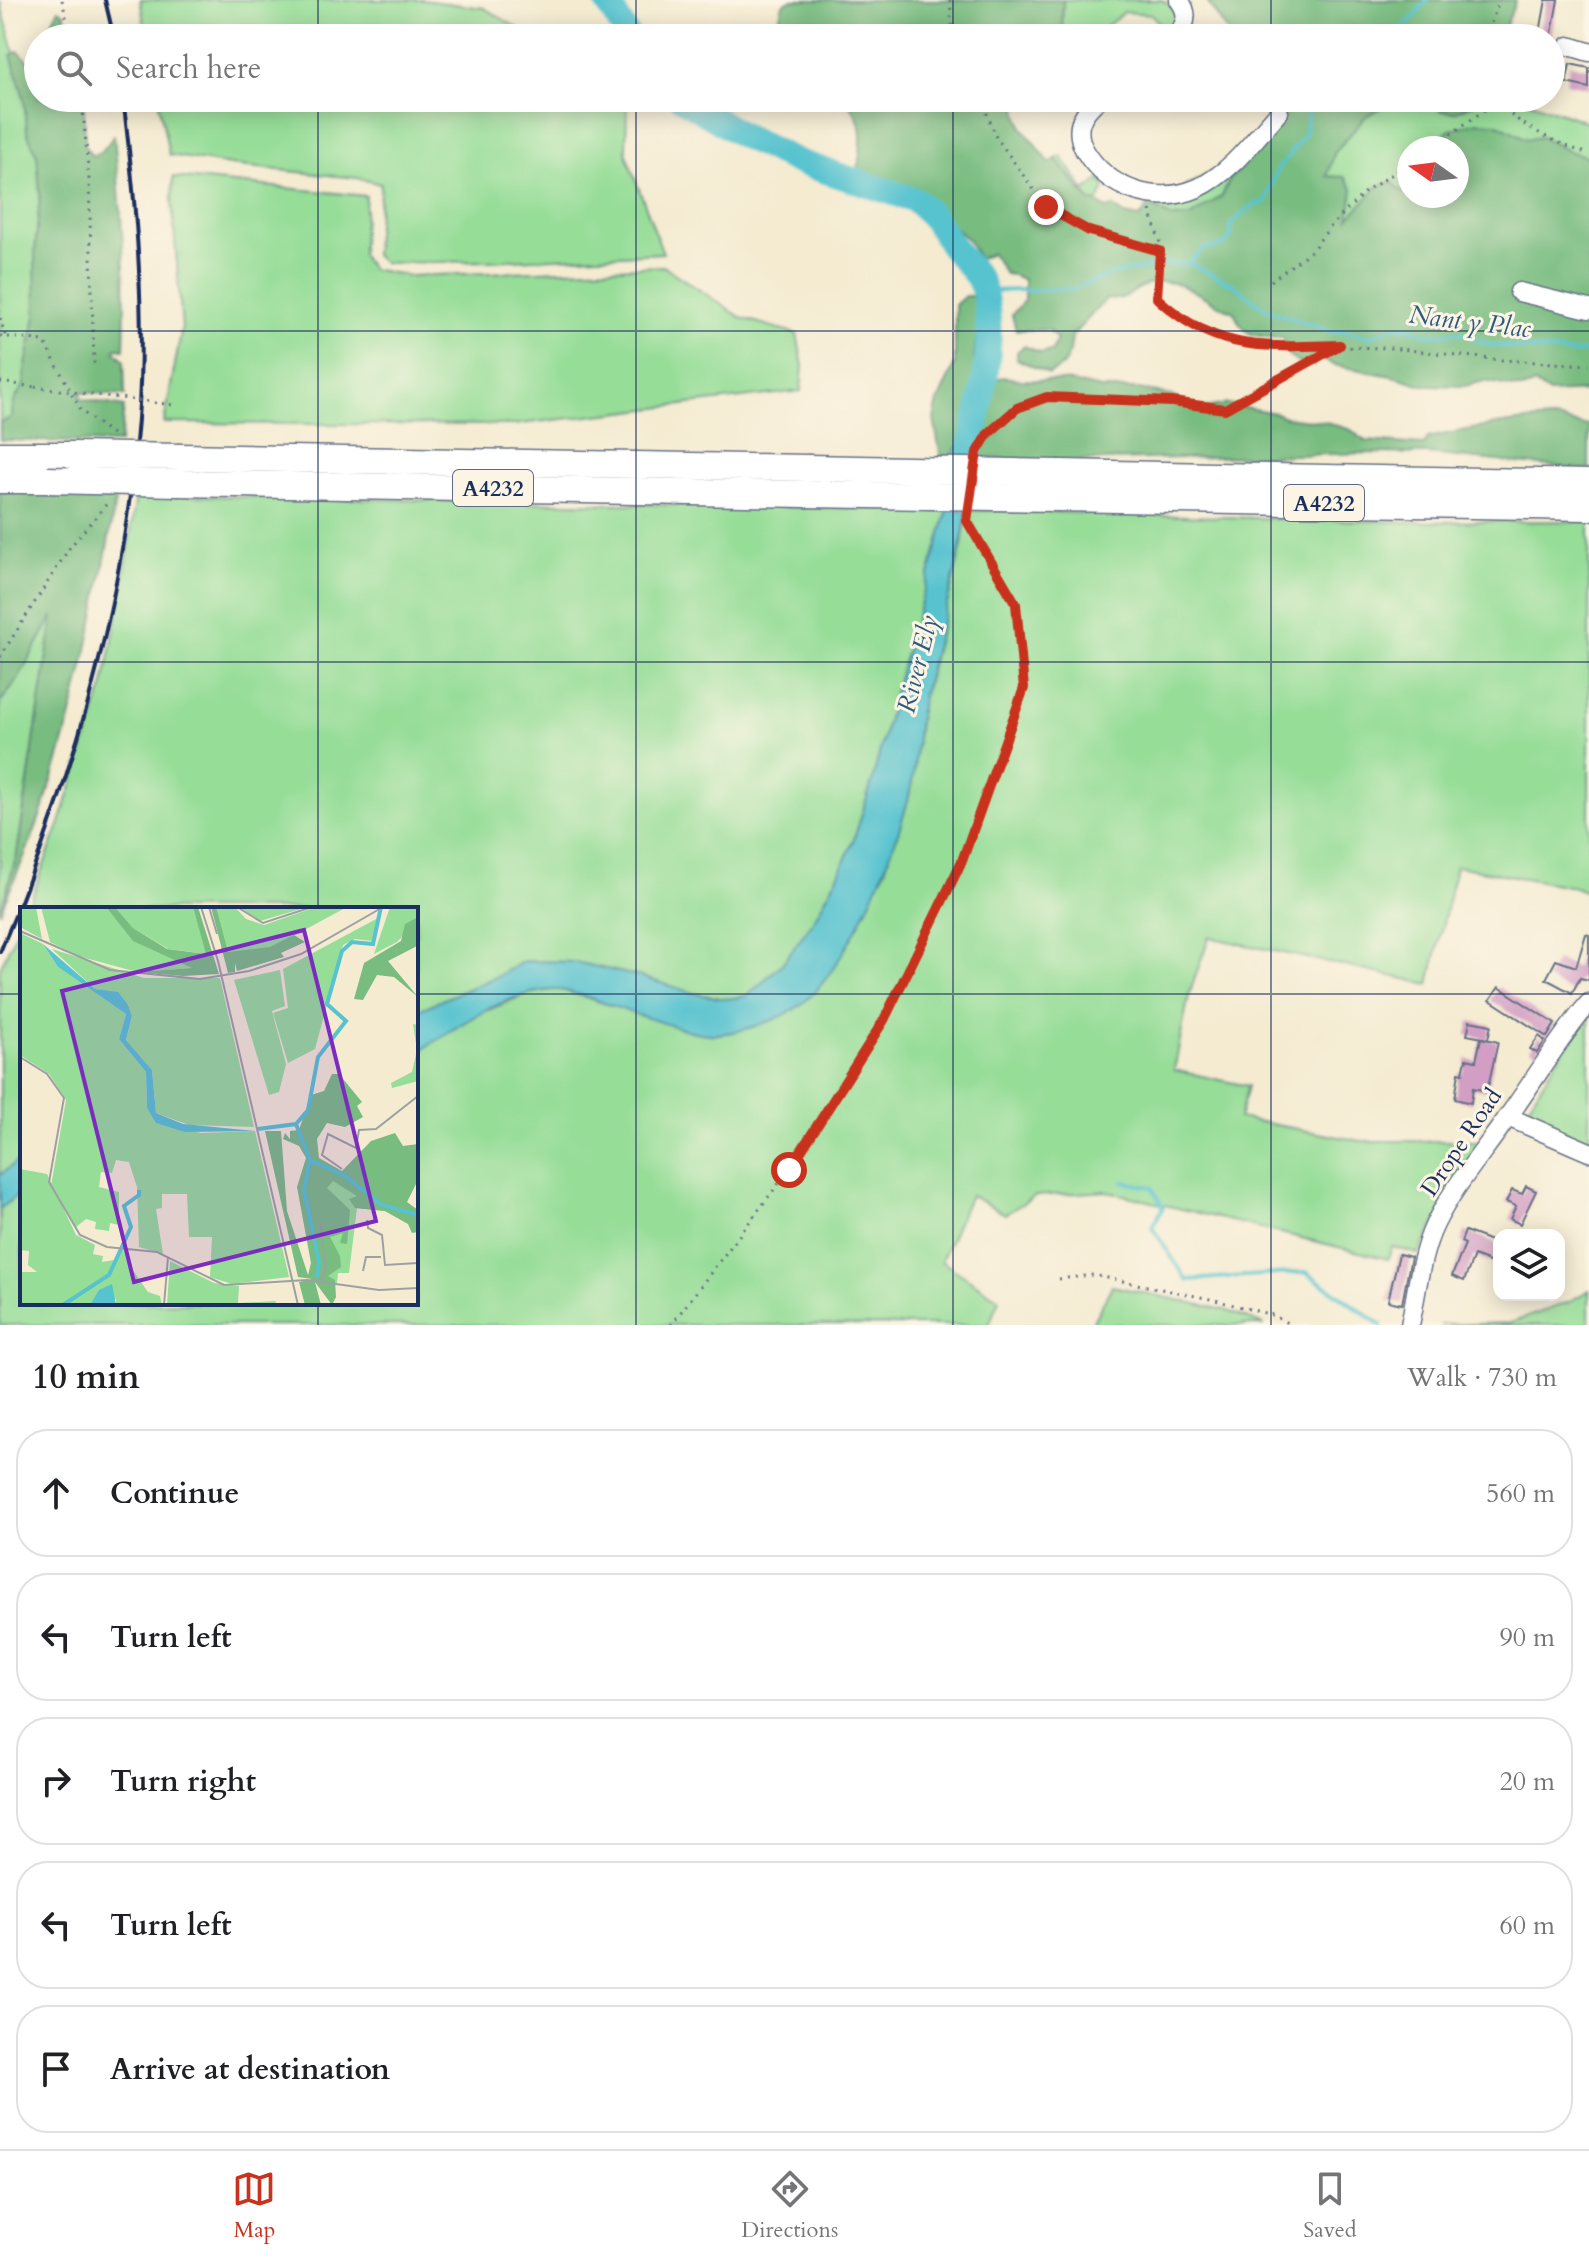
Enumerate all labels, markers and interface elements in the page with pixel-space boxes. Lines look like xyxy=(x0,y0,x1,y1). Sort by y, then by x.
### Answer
search box xyxy=(24,24,1565,112)
icon: search xyxy=(52,46,96,90)
text: Search here xyxy=(116,48,261,89)
north arrow xyxy=(1397,136,1469,208)
route end xyxy=(1028,189,1064,225)
water label: Nant y Plac xyxy=(1407,297,1533,346)
road number: A4232 xyxy=(453,470,533,506)
road number: A4232 xyxy=(1284,485,1364,521)
water label: River Ely xyxy=(888,611,947,717)
inset map xyxy=(20,907,418,1305)
street label: Drope Road xyxy=(1413,1081,1510,1203)
route start xyxy=(771,1152,807,1188)
map controls xyxy=(1493,1229,1565,1301)
button: layers xyxy=(1493,1229,1565,1301)
text: 10 min xyxy=(32,1354,140,1400)
text: Walk · 730 m xyxy=(1407,1360,1557,1395)
icon: ahead xyxy=(34,1471,78,1515)
text: Continue xyxy=(110,1473,239,1514)
text: 560 m xyxy=(1486,1476,1555,1511)
icon: left xyxy=(34,1615,78,1659)
text: Turn left xyxy=(110,1617,232,1658)
text: 90 m xyxy=(1499,1620,1555,1655)
icon: right xyxy=(34,1759,78,1803)
text: Turn right xyxy=(110,1761,256,1802)
text: 20 m xyxy=(1499,1764,1555,1799)
icon: left xyxy=(34,1903,78,1947)
text: Turn left xyxy=(110,1905,232,1946)
text: 60 m xyxy=(1499,1908,1555,1943)
icon: arrive xyxy=(34,2047,78,2091)
text: Arrive at destination xyxy=(110,2049,390,2090)
tab: Map xyxy=(232,2167,276,2245)
tab: Directions xyxy=(741,2167,838,2245)
tab: Saved xyxy=(1303,2167,1357,2245)

